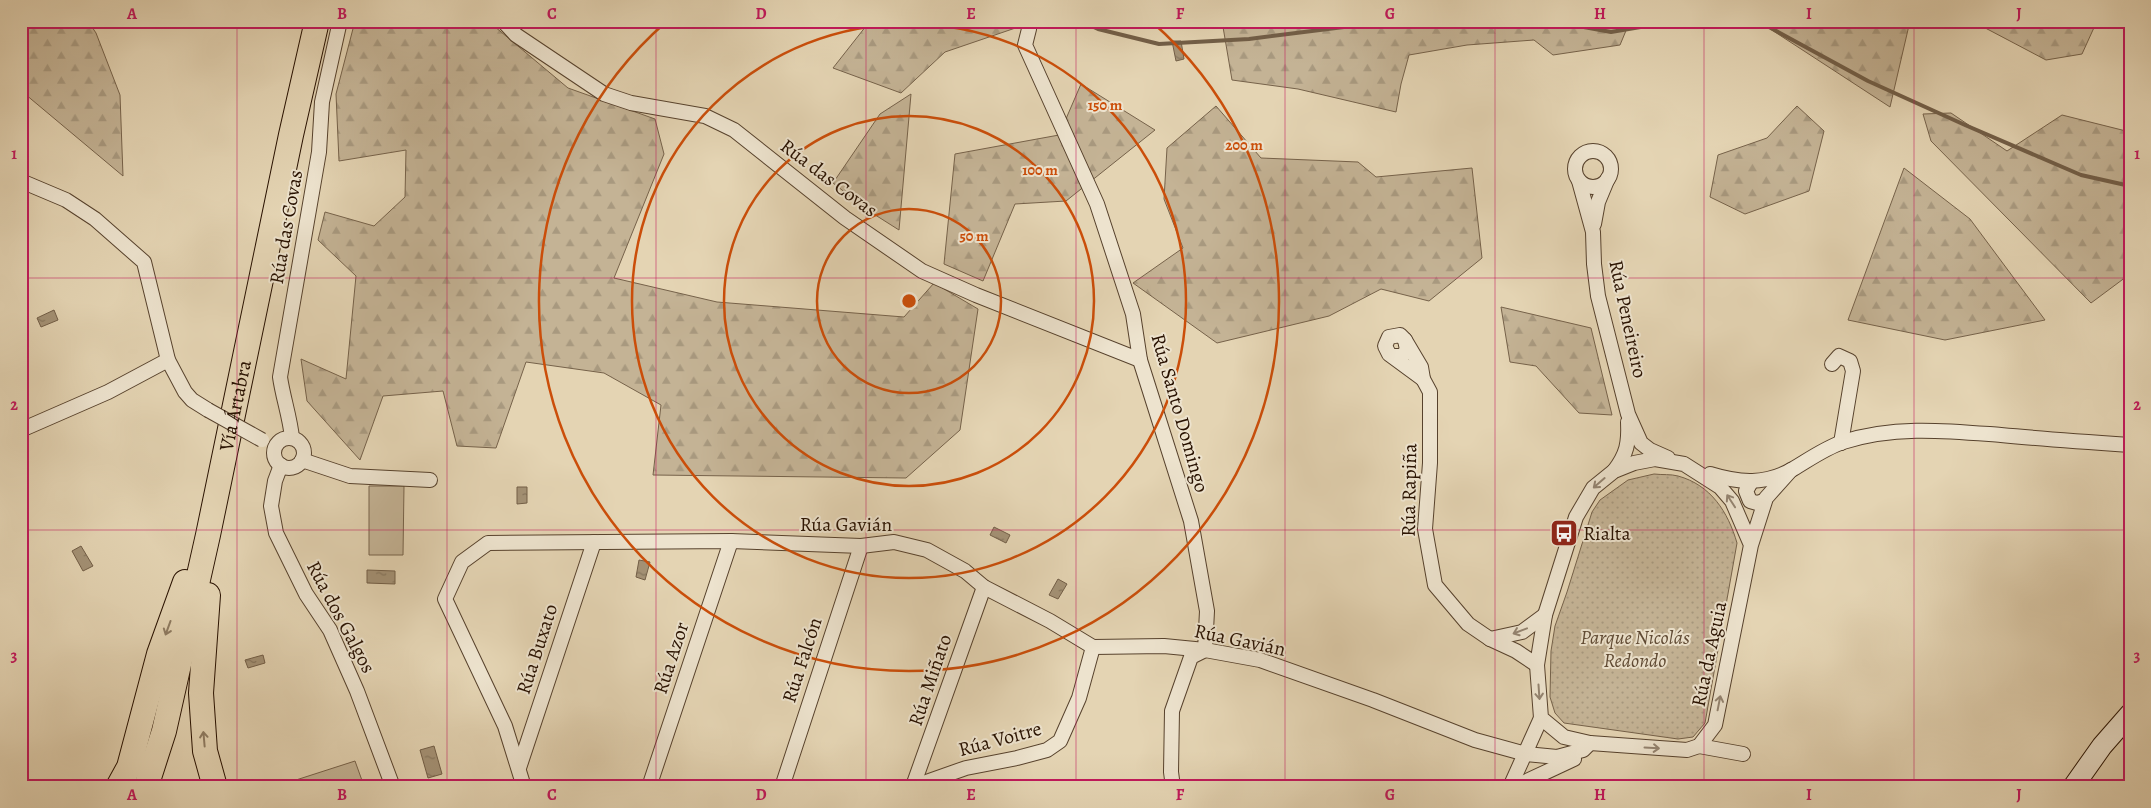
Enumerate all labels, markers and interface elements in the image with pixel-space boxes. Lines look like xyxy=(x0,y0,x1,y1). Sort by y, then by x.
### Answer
text: A xyxy=(126,3,138,25)
text: B xyxy=(337,3,347,25)
text: C xyxy=(547,3,557,25)
text: D xyxy=(755,3,767,25)
text: E xyxy=(966,3,976,25)
text: F xyxy=(1176,3,1185,25)
text: G xyxy=(1385,3,1395,25)
text: H xyxy=(1594,3,1606,25)
text: I xyxy=(1806,3,1812,25)
text: J xyxy=(2016,3,2022,25)
text: 150 m xyxy=(1088,95,1123,115)
street label: Rúa das Covas xyxy=(775,132,883,224)
text: 200 m xyxy=(1225,135,1263,155)
text: 1 xyxy=(11,143,17,165)
text: 1 xyxy=(2134,143,2140,165)
text: 100 m xyxy=(1022,160,1058,180)
street label: Rúa das Covas xyxy=(263,168,309,286)
text: 50 m xyxy=(959,226,989,246)
street label: Rúa Peneireiro xyxy=(1602,258,1654,380)
centre of rings xyxy=(900,292,918,310)
street label: Rúa Santo Domingo xyxy=(1144,330,1216,496)
street label: Vía Ártabra xyxy=(212,357,258,454)
text: 2 xyxy=(10,394,18,416)
text: 2 xyxy=(2133,394,2141,416)
street label: Rúa Rapiña xyxy=(1395,442,1423,537)
one-way arrow xyxy=(1592,477,1605,489)
one-way arrow xyxy=(1725,494,1736,508)
street label: Rúa Gavián xyxy=(800,511,892,538)
bus stop icon: Rialta xyxy=(1549,518,1579,548)
place label: Rialta xyxy=(1583,520,1631,547)
street label: Rúa dos Galgos xyxy=(300,556,382,678)
street label: Rúa da Aguia xyxy=(1685,598,1733,709)
street label: Rúa Buxato xyxy=(510,600,564,698)
street label: Rúa Falcón xyxy=(776,614,829,706)
street label: Rúa Gavián xyxy=(1192,617,1288,663)
street label: Rúa Azor xyxy=(647,618,695,697)
one-way arrow xyxy=(163,620,172,635)
park label: Parque Nicolás Redondo xyxy=(1580,624,1690,674)
one-way arrow xyxy=(1512,627,1527,636)
street label: Rúa Miñato xyxy=(902,631,958,729)
text: 3 xyxy=(11,645,18,667)
text: 3 xyxy=(2134,645,2141,667)
one-way arrow xyxy=(1534,684,1543,700)
one-way arrow xyxy=(1715,695,1725,711)
street label: Rúa Voitre xyxy=(955,715,1045,763)
one-way arrow xyxy=(200,732,209,748)
one-way arrow xyxy=(1644,744,1660,753)
text: A xyxy=(126,784,138,806)
text: B xyxy=(337,784,347,806)
text: C xyxy=(547,784,557,806)
text: D xyxy=(755,784,767,806)
text: E xyxy=(966,784,976,806)
text: F xyxy=(1176,784,1185,806)
text: G xyxy=(1385,784,1395,806)
text: H xyxy=(1594,784,1606,806)
text: I xyxy=(1806,784,1812,806)
text: J xyxy=(2016,784,2022,806)

